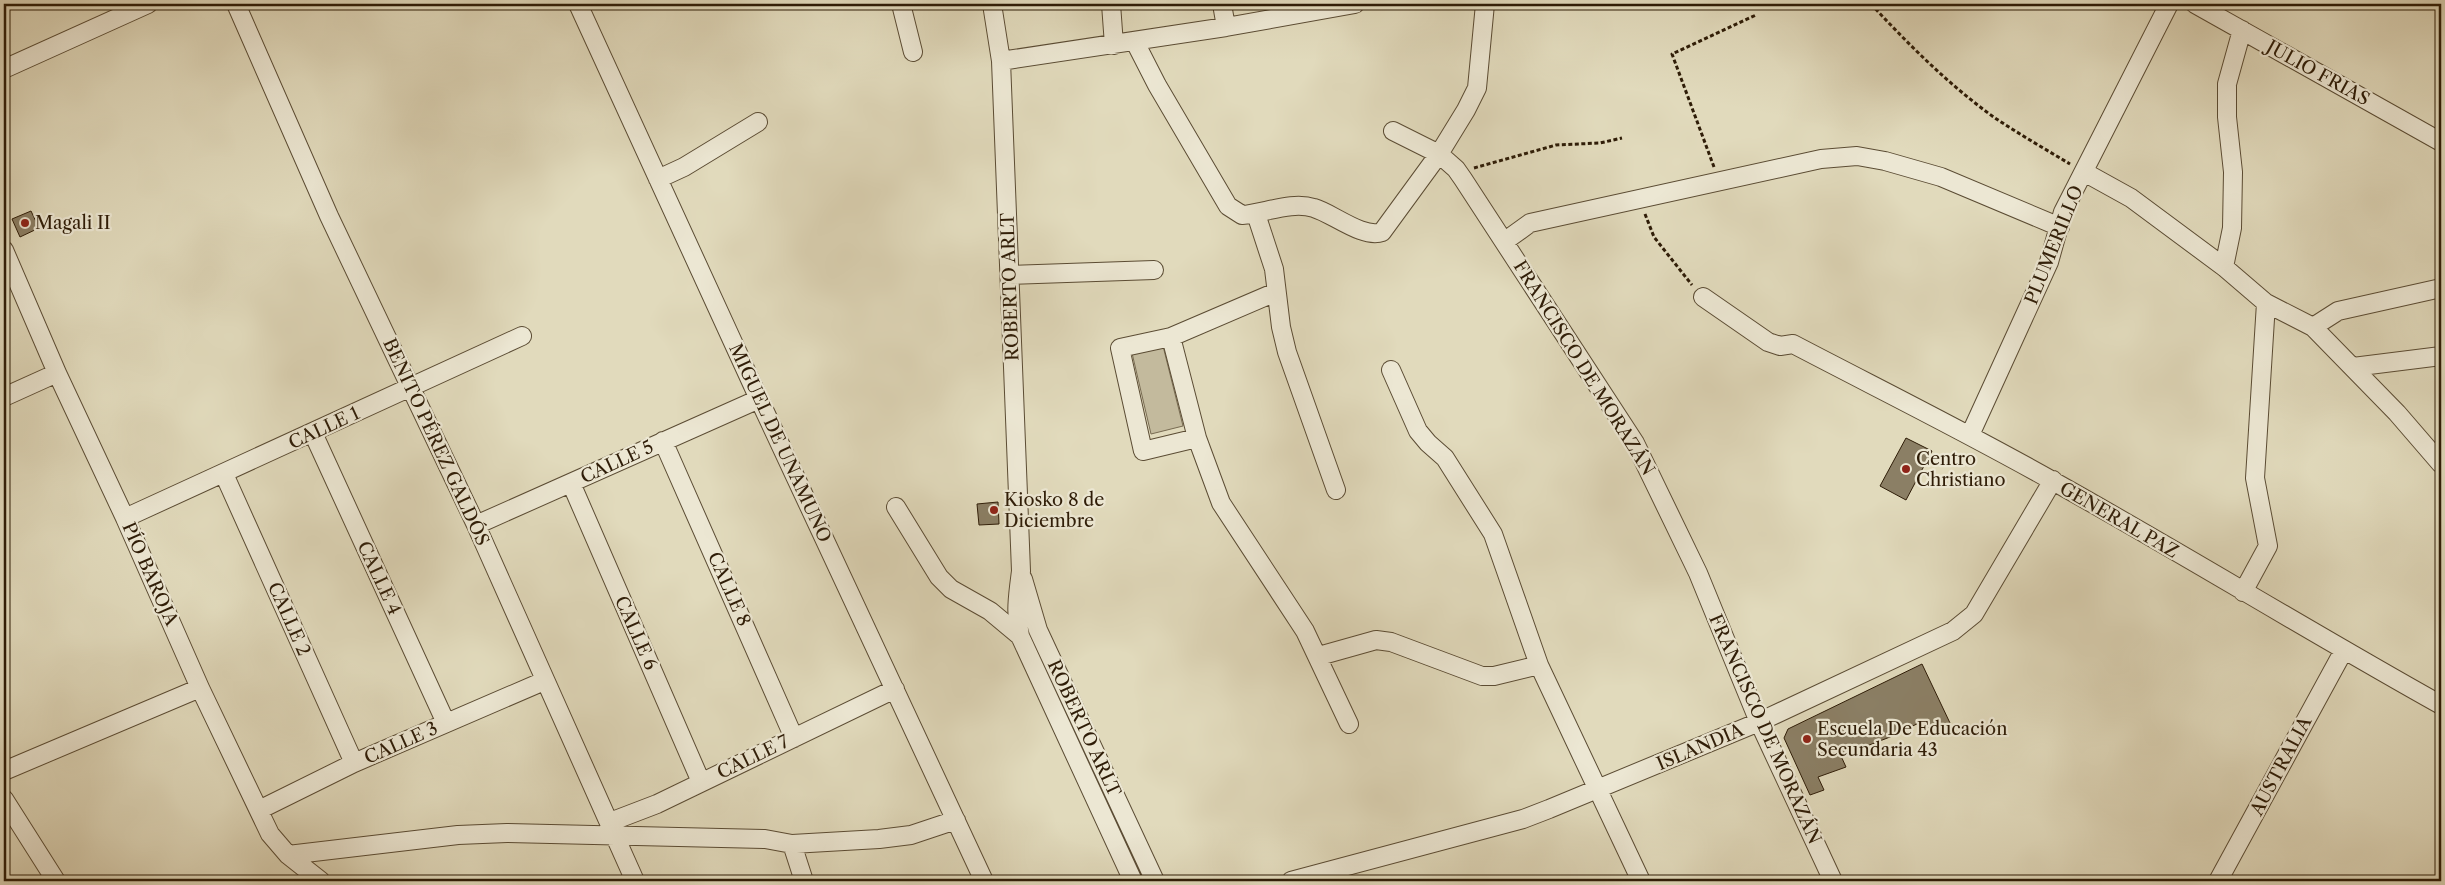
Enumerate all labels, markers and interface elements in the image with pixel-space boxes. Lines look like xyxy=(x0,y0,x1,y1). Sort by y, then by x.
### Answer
street label: JULIO FRIAS xyxy=(2260,34,2373,110)
street label: PLUMERILLO xyxy=(2020,182,2088,308)
place label: Magali II xyxy=(35,212,111,234)
street label: ROBERTO ARLT xyxy=(996,212,1024,361)
marker: Magali II xyxy=(19,217,31,229)
street label: FRANCISCO DE MORAZÁN xyxy=(1509,256,1660,480)
street label: BENITO PÉREZ GALDÓS xyxy=(378,334,495,549)
street label: MIGUEL DE UNAMUNO xyxy=(724,340,836,546)
street label: CALLE 1 xyxy=(285,402,363,454)
street label: CALLE 5 xyxy=(577,436,657,488)
place label: Centro Christiano xyxy=(1916,448,2006,491)
marker: Centro Christiano xyxy=(1900,463,1912,475)
street label: GENERAL PAZ xyxy=(2056,477,2182,563)
place label: Kiosko 8 de Diciembre xyxy=(1004,489,1104,532)
marker: Kiosko 8 de Diciembre xyxy=(988,504,1000,516)
street label: PÍO BAROJA xyxy=(117,518,184,630)
street label: CALLE 4 xyxy=(352,538,406,618)
street label: CALLE 8 xyxy=(703,549,755,629)
street label: CALLE 2 xyxy=(263,579,315,659)
street label: CALLE 6 xyxy=(610,593,662,673)
street label: FRANCISCO DE MORAZÁN xyxy=(1704,610,1827,847)
street label: ROBERTO ARLT xyxy=(1043,656,1125,800)
street label: AUSTRALIA xyxy=(2245,712,2317,820)
street label: CALLE 3 xyxy=(361,717,441,769)
place label: Escuela De Educación Secundaria 43 xyxy=(1817,718,2007,761)
street label: ISLANDIA xyxy=(1653,719,1747,775)
street label: CALLE 7 xyxy=(714,730,792,784)
marker: Escuela De Educación Secundaria 43 xyxy=(1801,733,1813,745)

